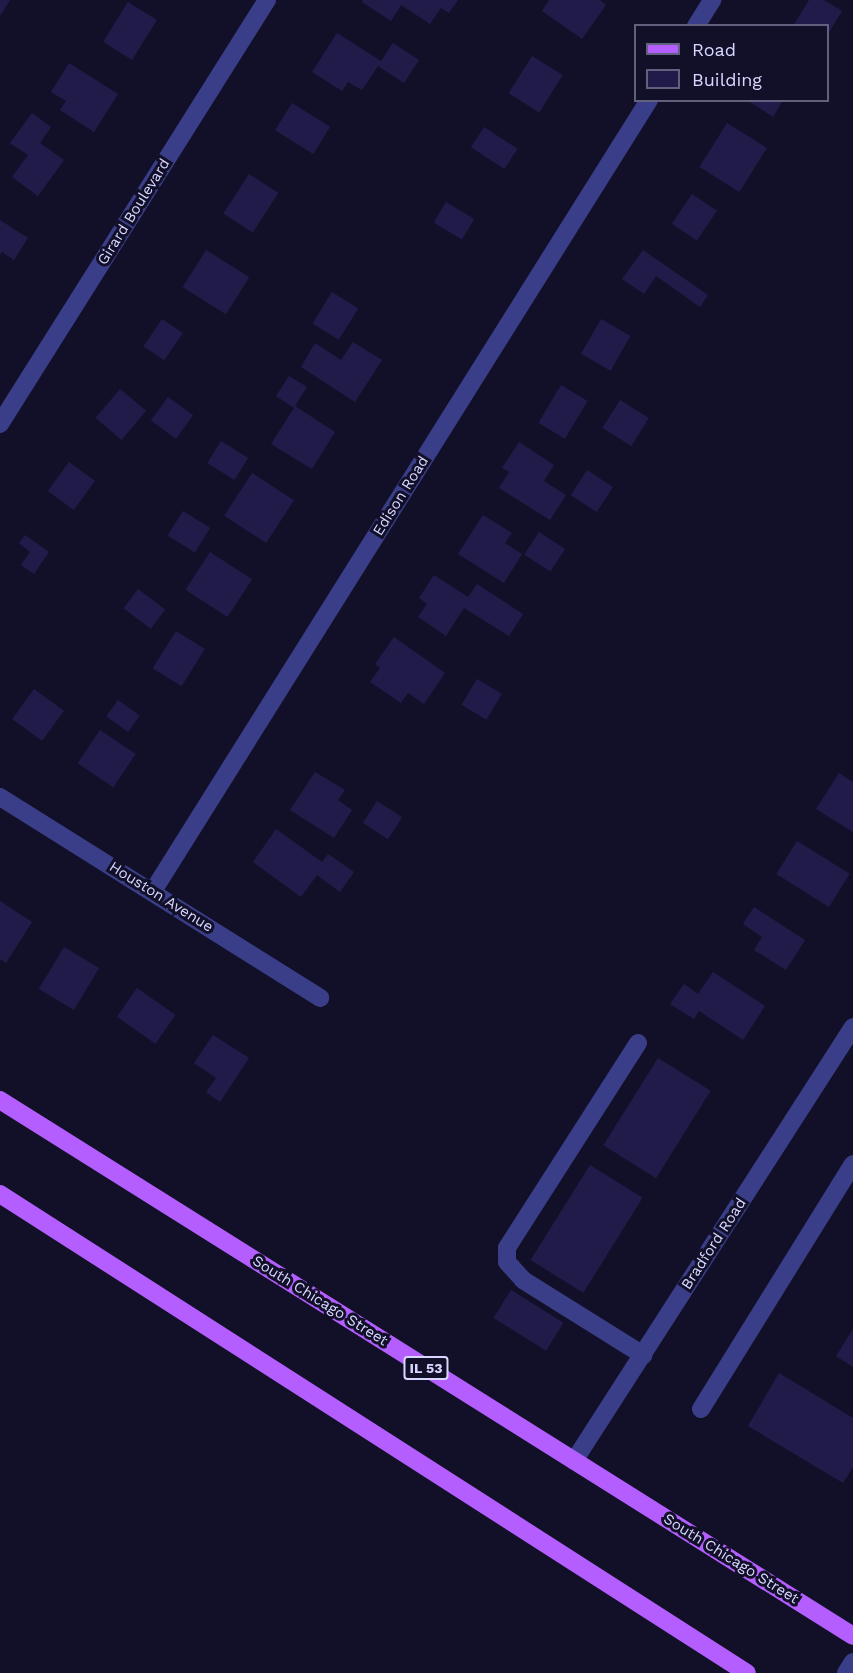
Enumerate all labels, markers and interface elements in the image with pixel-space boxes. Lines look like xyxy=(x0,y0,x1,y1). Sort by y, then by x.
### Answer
legend xyxy=(634,24,829,102)
text: Road xyxy=(692,39,736,60)
text: Building xyxy=(692,69,762,90)
street label: Girard Boulevard xyxy=(94,155,174,269)
street label: Edison Road xyxy=(369,453,433,539)
street label: Houston Avenue xyxy=(105,858,217,936)
street label: Bradford Road xyxy=(678,1195,750,1293)
street label: South Chicago Street xyxy=(249,1252,391,1350)
road number: IL 53 xyxy=(402,1357,450,1379)
street label: South Chicago Street xyxy=(660,1510,802,1608)

